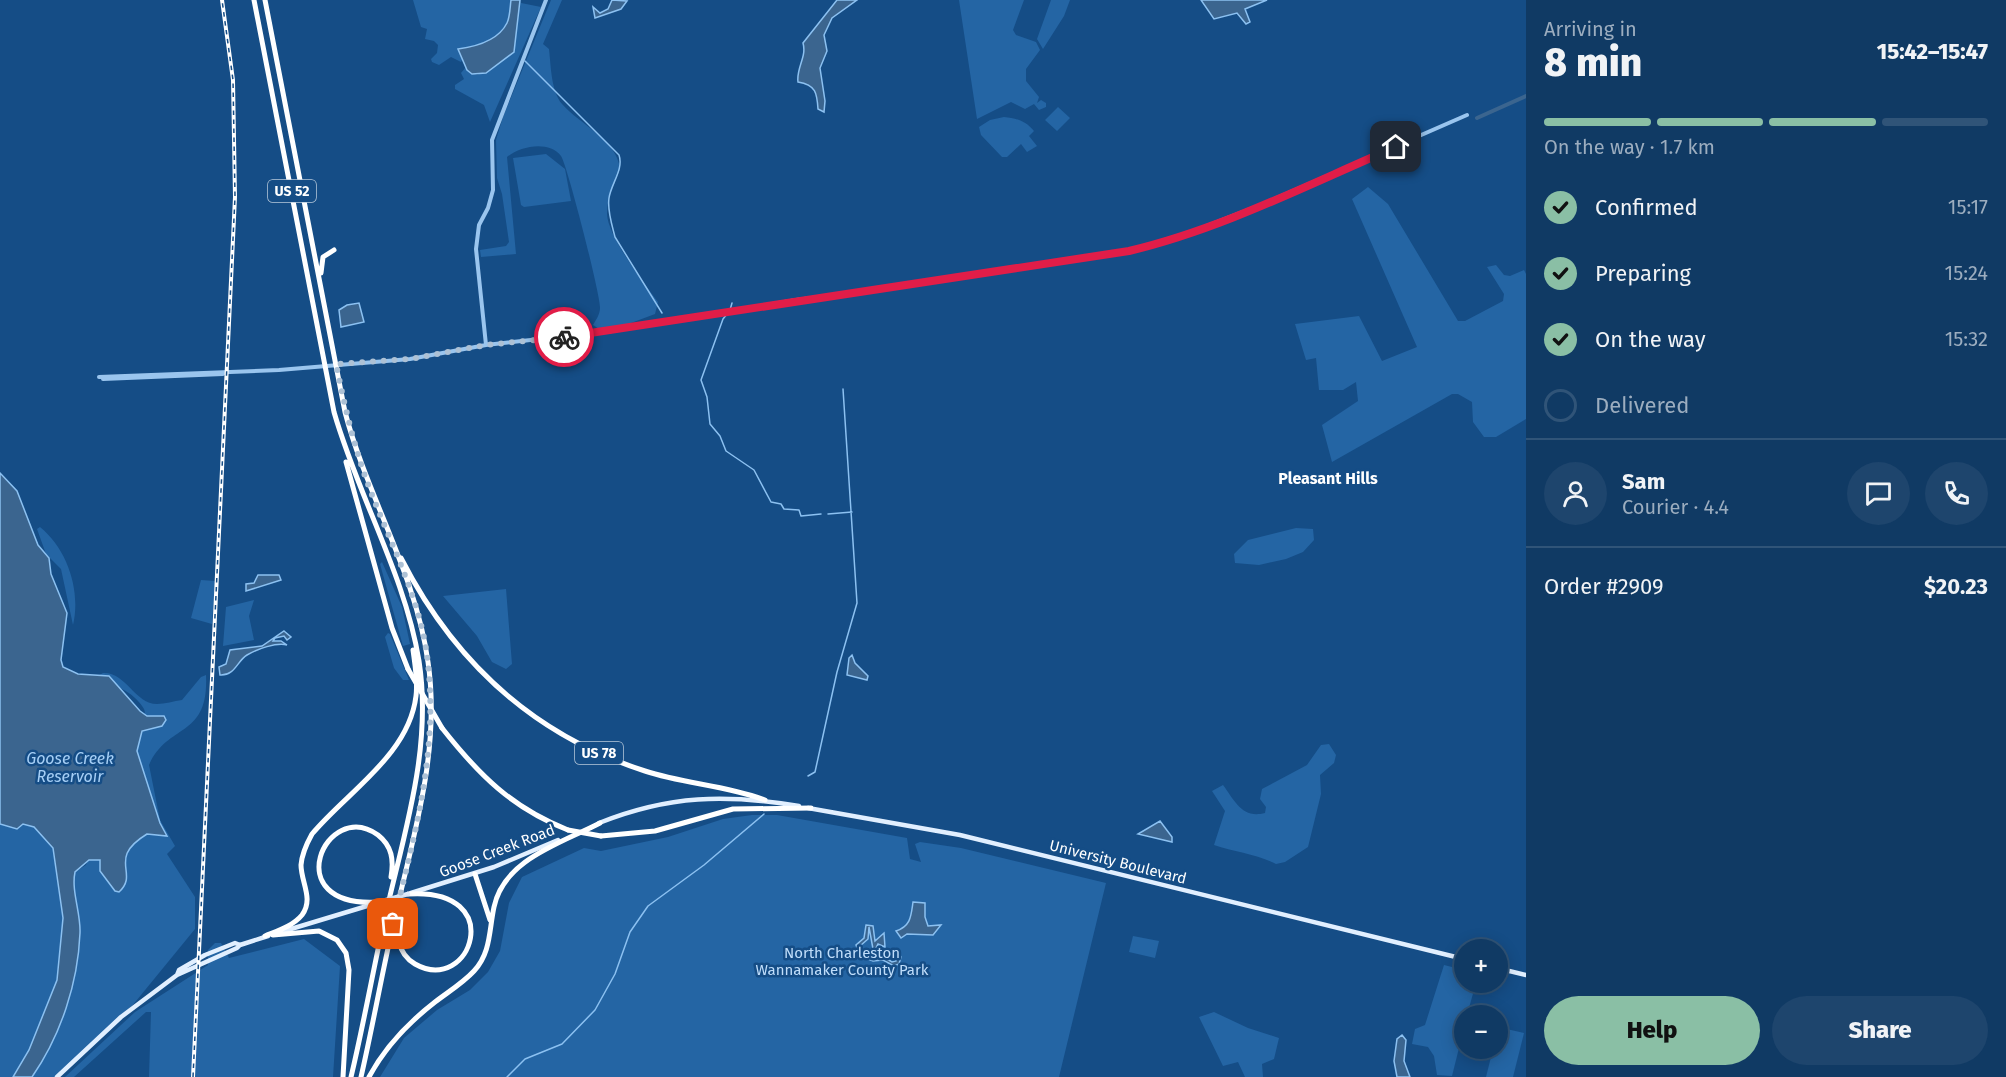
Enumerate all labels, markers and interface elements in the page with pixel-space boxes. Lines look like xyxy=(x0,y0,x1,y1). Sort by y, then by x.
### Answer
text: Arriving in xyxy=(1544,17,1637,41)
text: 15:42–15:47 xyxy=(1877,38,1988,65)
text: 8 min xyxy=(1544,40,1642,86)
pin xyxy=(1370,121,1421,172)
icon: home xyxy=(1379,130,1412,163)
text: On the way · 1.7 km xyxy=(1544,135,1715,159)
road number: US 52 xyxy=(268,180,316,202)
icon: check xyxy=(1544,191,1577,224)
text: Confirmed xyxy=(1595,194,1698,221)
text: 15:17 xyxy=(1948,195,1988,219)
icon: check xyxy=(1544,257,1577,290)
text: Preparing xyxy=(1595,260,1691,287)
text: 15:24 xyxy=(1945,261,1988,285)
courier xyxy=(534,307,594,367)
icon: bike xyxy=(548,321,581,354)
icon: check xyxy=(1544,323,1577,356)
text: On the way xyxy=(1595,326,1706,353)
text: 15:32 xyxy=(1945,327,1988,351)
text: Delivered xyxy=(1595,392,1690,419)
button: person xyxy=(1544,462,1607,525)
button: chat xyxy=(1847,462,1910,525)
button: phone xyxy=(1925,462,1988,525)
text: Sam xyxy=(1622,468,1665,495)
district label: Pleasant Hills xyxy=(1278,469,1378,488)
text: Courier · 4.4 xyxy=(1622,495,1729,519)
text: Order #2909 xyxy=(1544,573,1664,600)
text: $20.23 xyxy=(1924,573,1988,600)
road number: US 78 xyxy=(575,742,623,764)
water label: Goose Creek Reservoir xyxy=(26,749,114,786)
street label: Goose Creek Road xyxy=(437,821,557,881)
street label: University Boulevard xyxy=(1048,836,1188,888)
pin xyxy=(367,898,418,949)
icon: bag xyxy=(376,907,409,940)
map controls xyxy=(1454,939,1508,1059)
button: + xyxy=(1454,939,1508,993)
park label: North Charleston Wannamaker County Park xyxy=(756,944,929,979)
button: Help xyxy=(1544,996,1760,1065)
button: Share xyxy=(1772,996,1988,1065)
button: − xyxy=(1454,1005,1508,1059)

